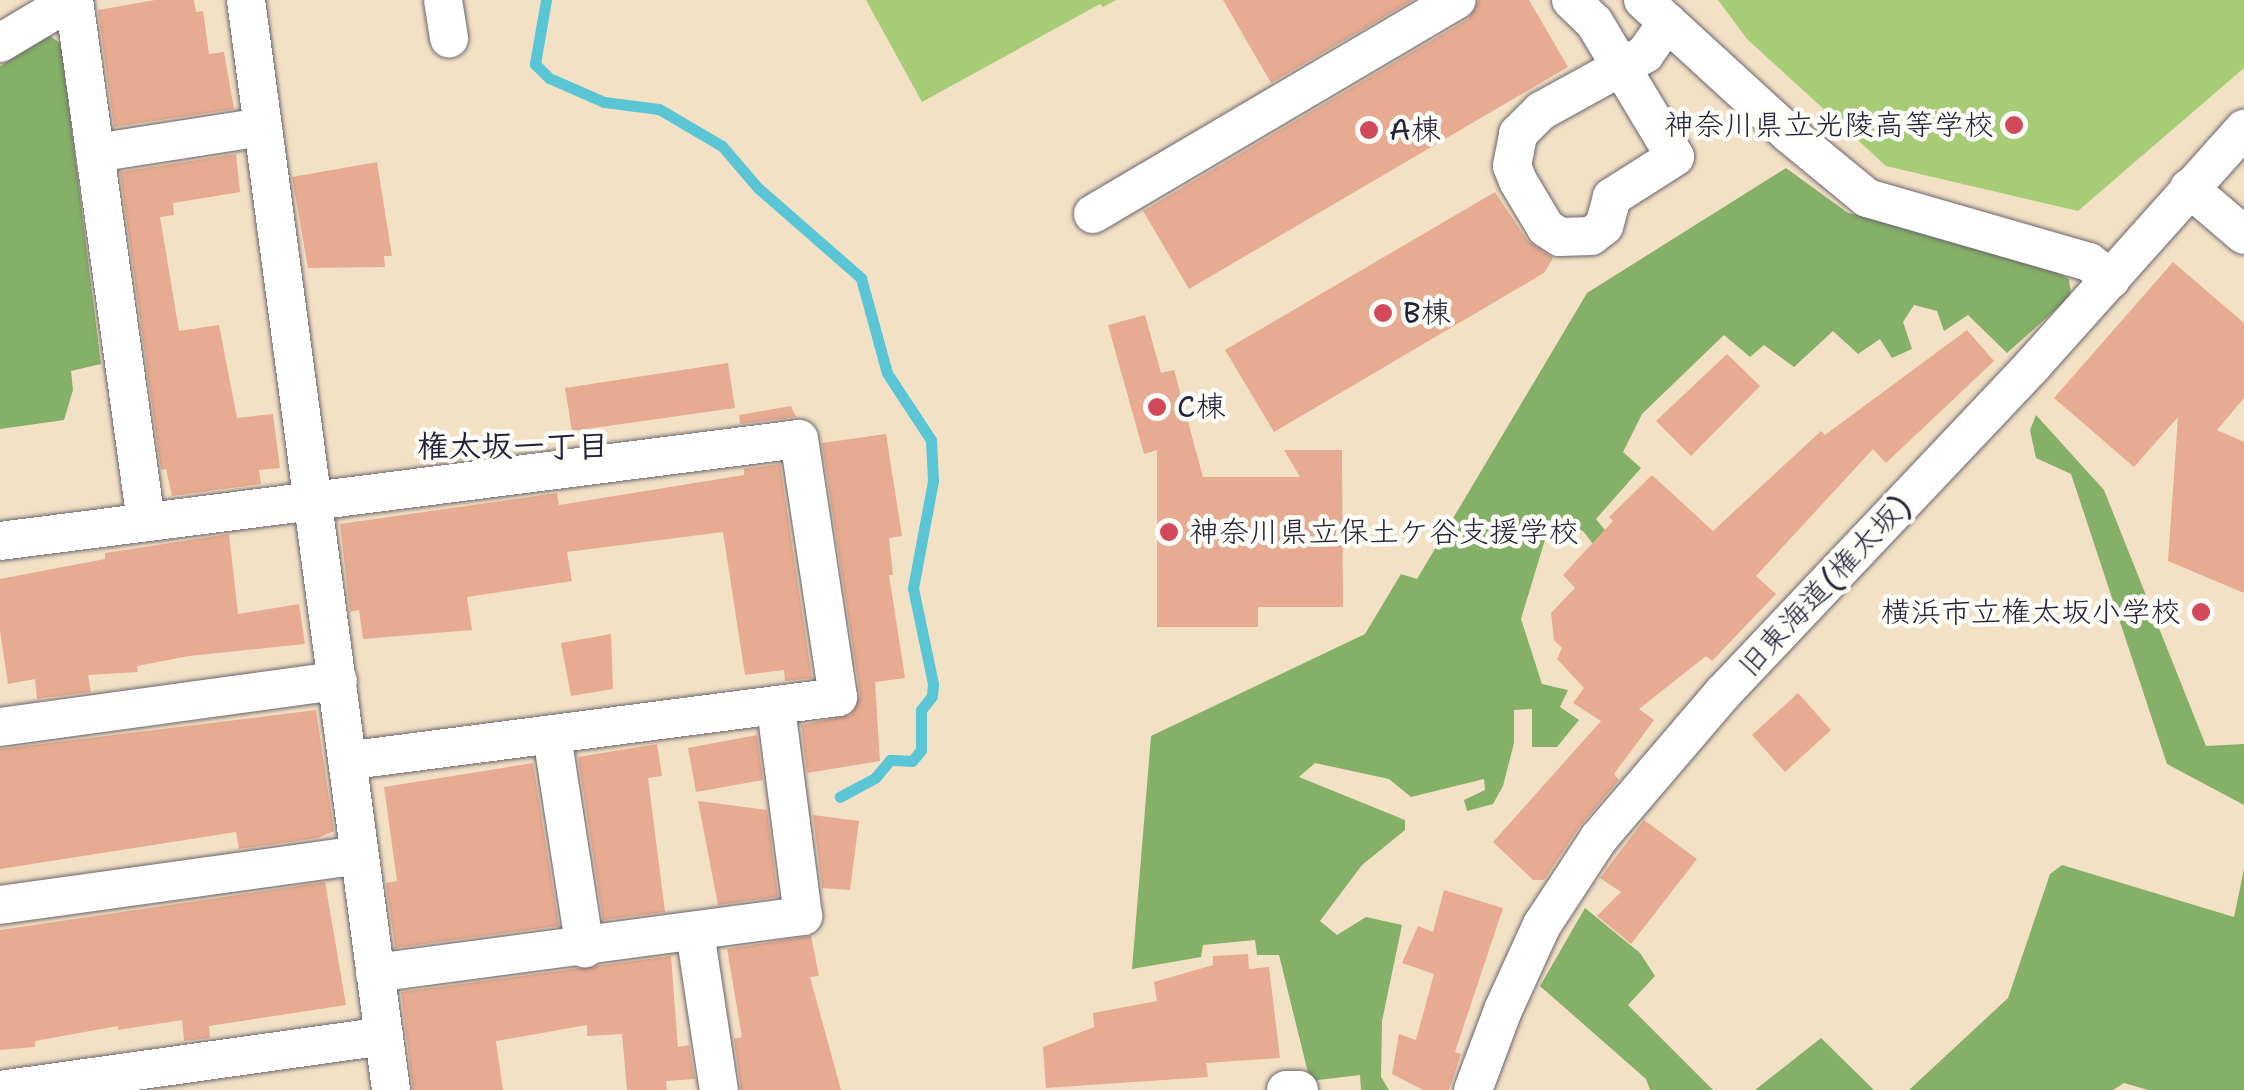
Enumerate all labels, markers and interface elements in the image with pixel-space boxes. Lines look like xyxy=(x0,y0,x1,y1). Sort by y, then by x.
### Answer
place label: 神奈川県立光陵高等学校 xyxy=(1664,107,1994,143)
place label: A棟 xyxy=(1389,112,1441,148)
marker: 神奈川県立光陵高等学校 xyxy=(2003,114,2025,136)
marker: A棟 xyxy=(1358,119,1380,141)
place label: B棟 xyxy=(1403,295,1451,331)
marker: B棟 xyxy=(1372,302,1394,324)
place label: C棟 xyxy=(1177,389,1225,425)
marker: C棟 xyxy=(1146,396,1168,418)
district label: 権太坂一丁目 xyxy=(417,427,609,465)
street label: 旧東海道(権太坂) xyxy=(1731,488,1917,684)
place label: 神奈川県立保土ケ谷支援学校 xyxy=(1189,514,1579,550)
marker: 神奈川県立保土ケ谷支援学校 xyxy=(1158,521,1180,543)
place label: 横浜市立権太坂小学校 xyxy=(1881,594,2181,630)
marker: 横浜市立権太坂小学校 xyxy=(2190,601,2212,623)

